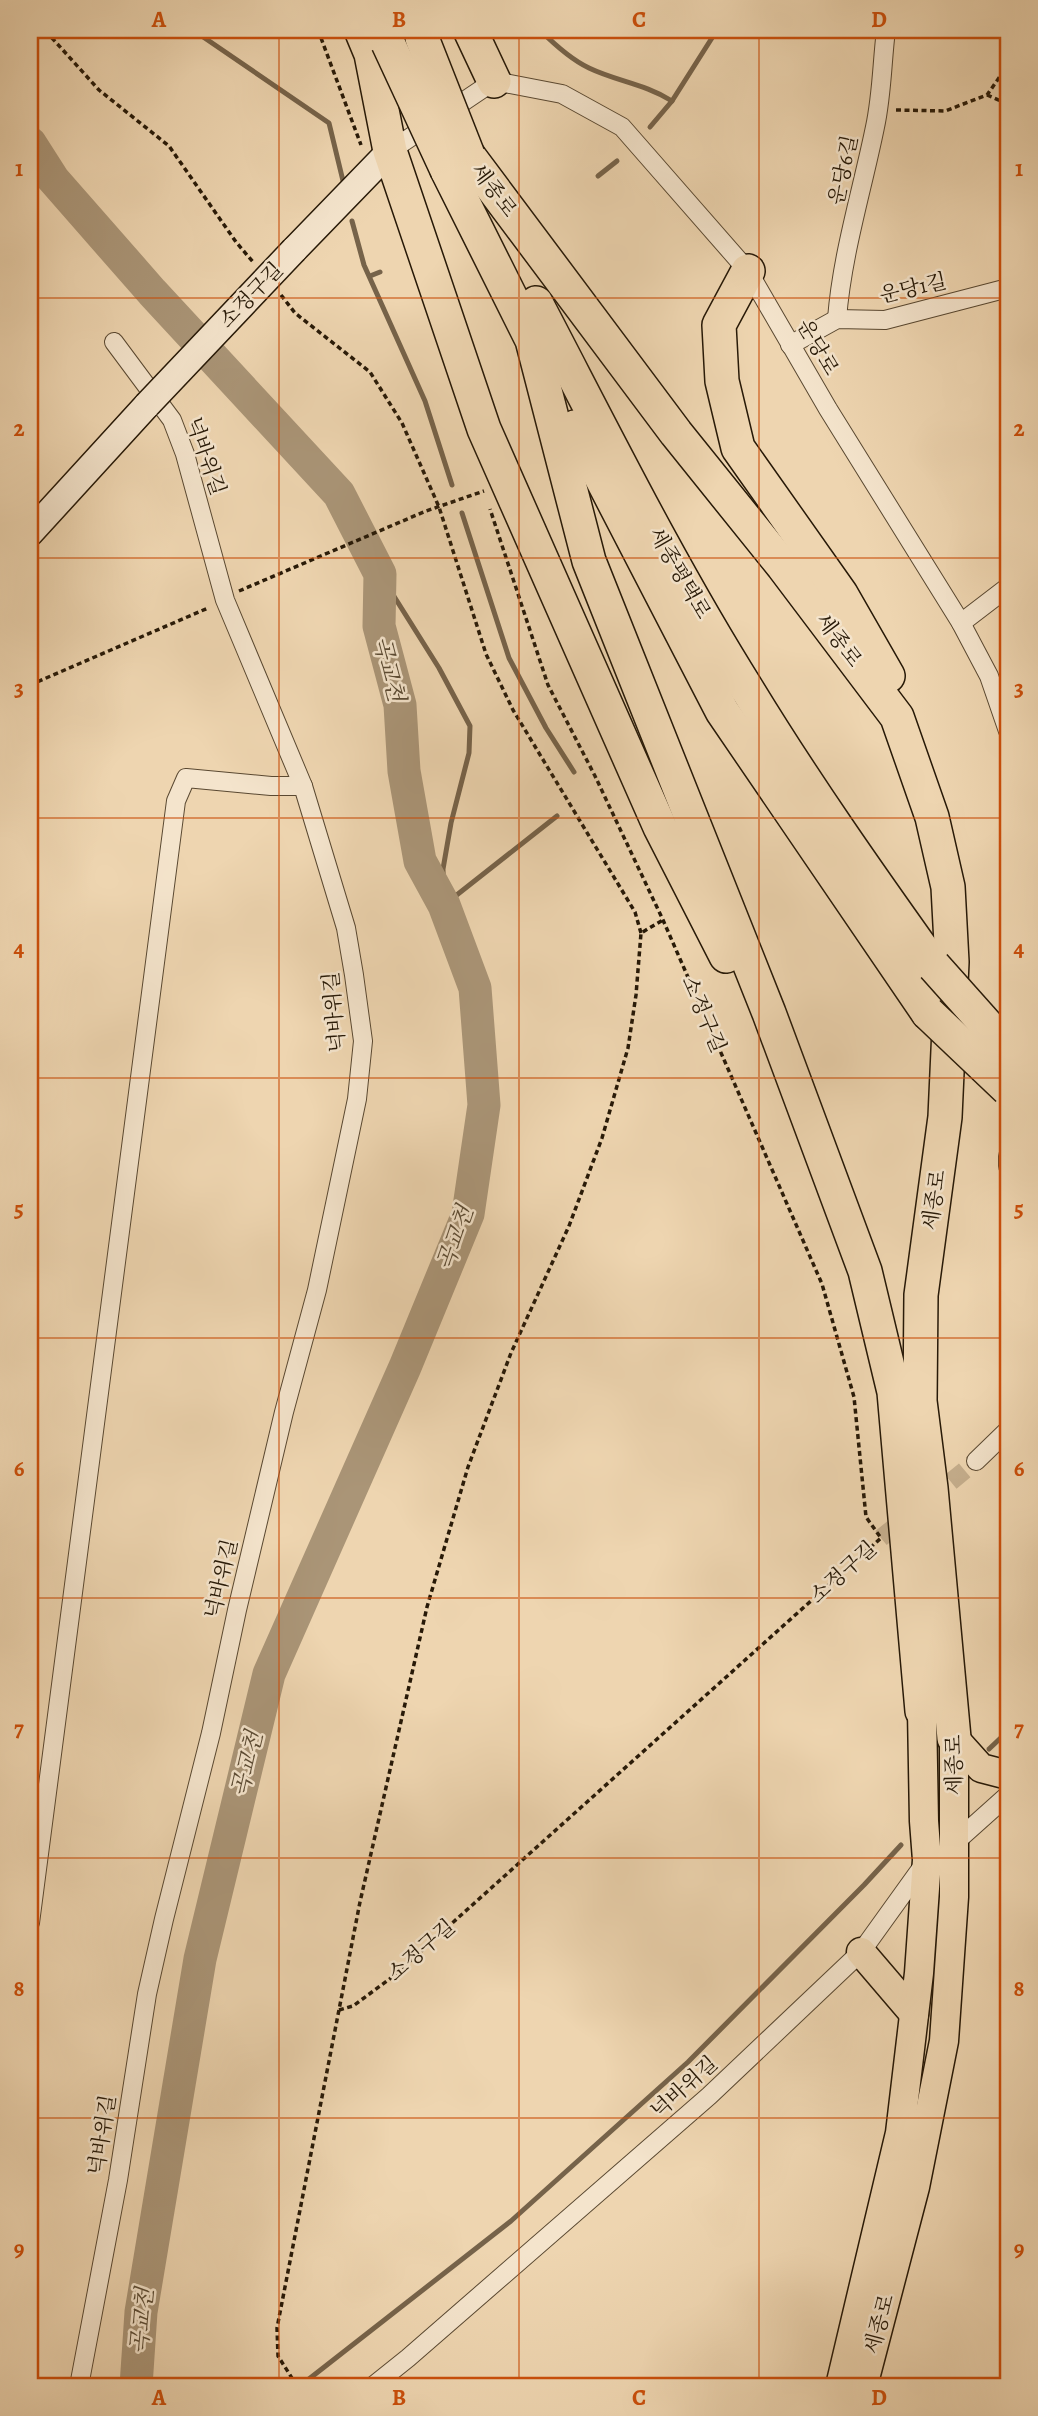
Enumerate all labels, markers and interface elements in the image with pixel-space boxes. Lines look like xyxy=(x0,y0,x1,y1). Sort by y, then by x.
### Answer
text: A xyxy=(151,4,167,35)
text: B xyxy=(392,4,406,35)
text: C xyxy=(632,4,646,35)
text: D xyxy=(871,4,887,35)
street label: 운당6길 xyxy=(822,133,864,207)
text: 1 xyxy=(15,153,23,184)
text: 1 xyxy=(1015,153,1023,184)
street label: 세종로 xyxy=(465,157,523,223)
street label: 소정구길 xyxy=(213,256,289,334)
street label: 운당1길 xyxy=(877,267,949,309)
street label: 운당로 xyxy=(791,314,845,380)
text: 2 xyxy=(13,413,25,444)
street label: 넉바위길 xyxy=(180,413,232,499)
text: 2 xyxy=(1013,413,1025,444)
street label: 세종평택로 xyxy=(643,522,717,624)
street label: 세종로 xyxy=(810,607,868,673)
water label: 곡교천 xyxy=(366,633,413,707)
text: 3 xyxy=(14,673,24,704)
text: 3 xyxy=(1014,673,1024,704)
text: 4 xyxy=(14,933,25,964)
text: 4 xyxy=(1014,933,1025,964)
street label: 넉바위길 xyxy=(317,970,351,1054)
street label: 소정구길 xyxy=(675,971,733,1057)
street label: 세종로 xyxy=(916,1168,952,1232)
text: 5 xyxy=(14,1193,24,1224)
text: 5 xyxy=(1014,1193,1024,1224)
water label: 곡교천 xyxy=(429,1200,482,1275)
text: 6 xyxy=(14,1453,25,1484)
text: 6 xyxy=(1014,1453,1025,1484)
street label: 소정구길 xyxy=(803,1534,883,1610)
street label: 넉바위길 xyxy=(198,1536,244,1622)
text: 7 xyxy=(14,1713,24,1744)
text: 7 xyxy=(1014,1713,1024,1744)
water label: 곡교천 xyxy=(224,1726,271,1800)
street label: 세종로 xyxy=(939,1734,969,1796)
street label: 소정구길 xyxy=(381,1913,461,1987)
text: 8 xyxy=(13,1973,25,2004)
text: 8 xyxy=(1013,1973,1025,2004)
street label: 넉바위길 xyxy=(644,2049,724,2125)
street label: 넉바위길 xyxy=(82,2093,122,2177)
text: 9 xyxy=(14,2233,24,2264)
text: 9 xyxy=(1014,2233,1024,2264)
water label: 곡교천 xyxy=(123,2284,161,2356)
street label: 세종로 xyxy=(858,2291,900,2357)
text: A xyxy=(151,2382,167,2413)
text: B xyxy=(392,2382,406,2413)
text: C xyxy=(632,2382,646,2413)
text: D xyxy=(871,2382,887,2413)

